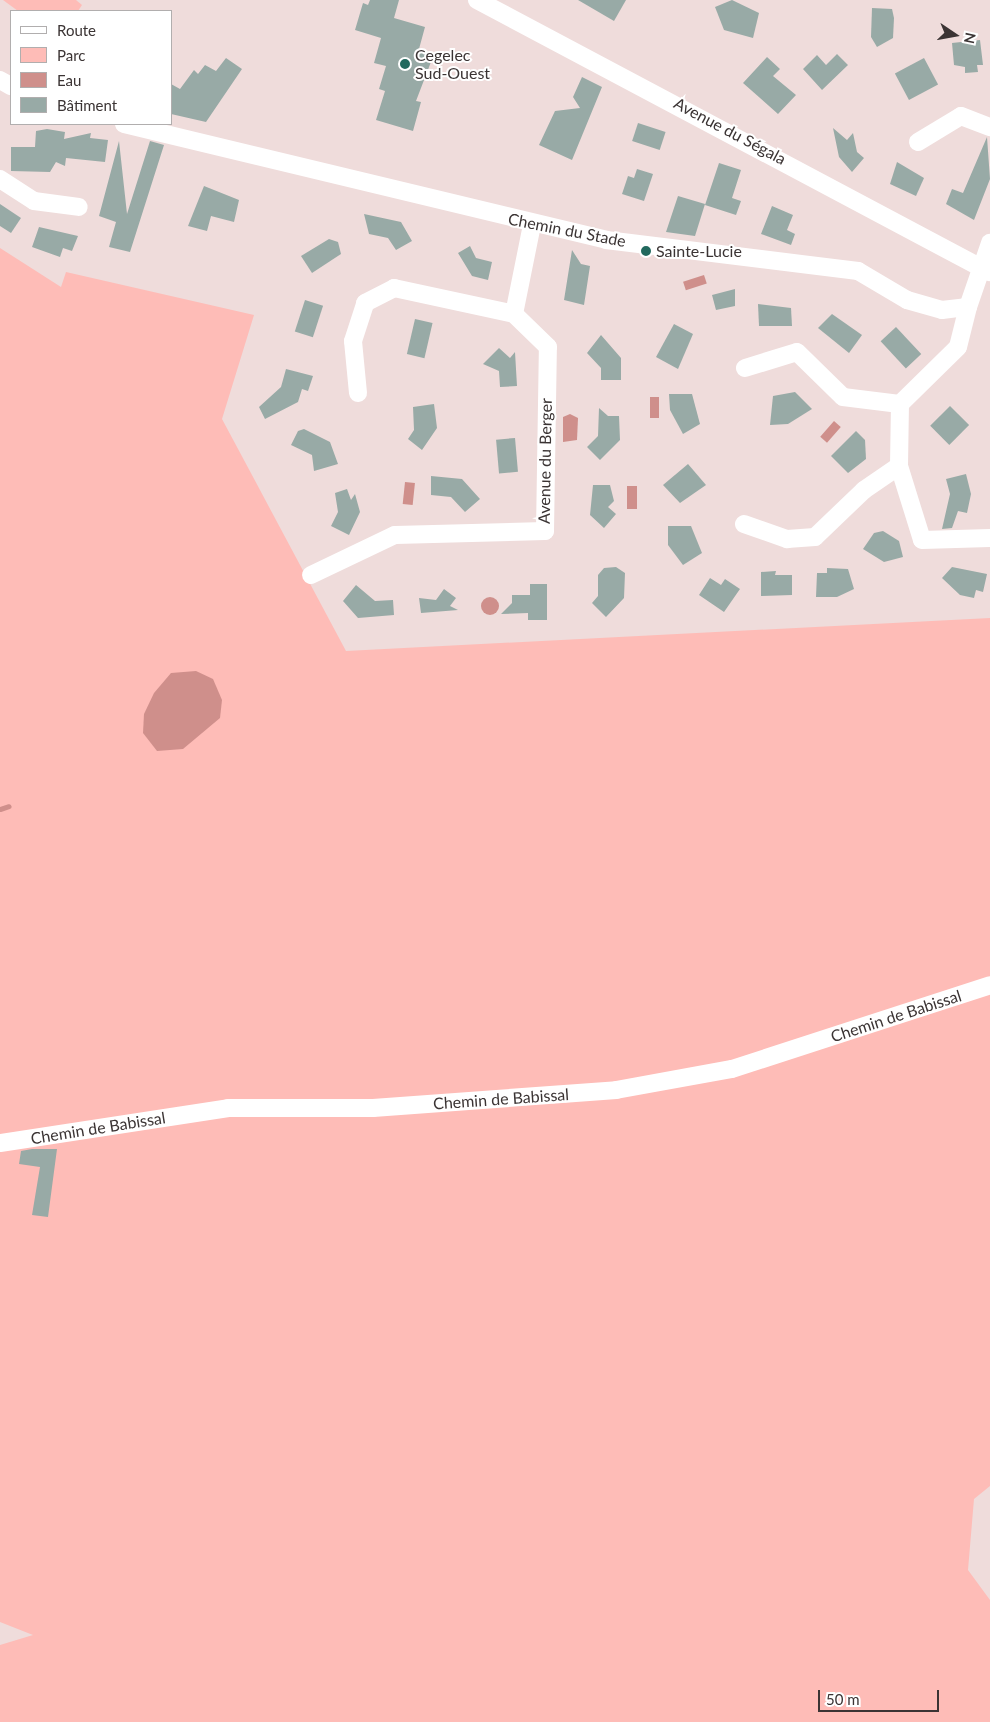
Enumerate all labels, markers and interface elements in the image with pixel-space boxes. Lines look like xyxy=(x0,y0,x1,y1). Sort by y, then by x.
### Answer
legend xyxy=(10,10,172,125)
north arrow xyxy=(930,10,980,60)
text: Route xyxy=(57,21,96,39)
text: N xyxy=(961,31,980,45)
place label: Cegelec Sud-Ouest xyxy=(415,45,490,83)
text: Parc xyxy=(57,46,86,64)
marker: Cegelec Sud-Ouest xyxy=(399,58,411,70)
text: Eau xyxy=(57,71,81,89)
street label: Avenue du Ségala xyxy=(671,93,789,169)
text: Bâtiment xyxy=(57,96,117,114)
street label: Chemin du Stade xyxy=(507,209,627,251)
place label: Sainte-Lucie xyxy=(656,241,742,261)
marker: Sainte-Lucie xyxy=(640,245,652,257)
street label: Avenue du Berger xyxy=(534,398,556,524)
street label: Chemin de Babissal xyxy=(828,986,964,1046)
street label: Chemin de Babissal xyxy=(432,1085,570,1113)
street label: Chemin de Babissal xyxy=(29,1108,167,1148)
scale bar xyxy=(820,1680,941,1712)
text: 50 m xyxy=(826,1690,860,1708)

